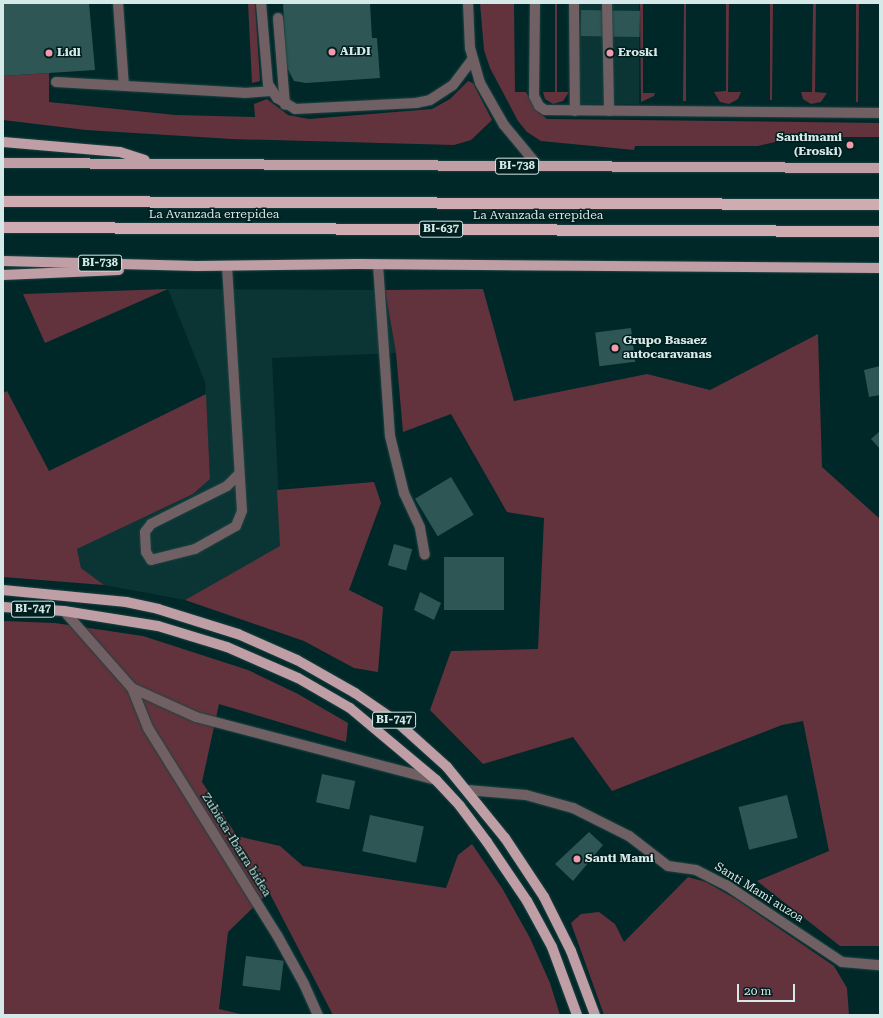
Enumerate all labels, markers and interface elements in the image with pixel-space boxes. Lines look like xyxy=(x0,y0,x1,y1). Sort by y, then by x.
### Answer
place label: ALDI xyxy=(340,45,371,59)
place label: Lidl xyxy=(57,46,81,60)
place label: Eroski xyxy=(618,46,657,60)
marker: ALDI xyxy=(327,47,337,57)
marker: Lidl xyxy=(44,48,54,58)
marker: Eroski xyxy=(605,48,615,58)
place label: Santimami (Eroski) xyxy=(776,131,842,159)
marker: Santimami (Eroski) xyxy=(845,140,855,150)
road number: BI-738 xyxy=(495,157,539,175)
street label: La Avanzada errepidea xyxy=(149,208,279,222)
street label: La Avanzada errepidea xyxy=(473,209,603,223)
road number: BI-637 xyxy=(419,220,463,238)
road number: BI-738 xyxy=(78,254,122,272)
place label: Grupo Basaez autocaravanas xyxy=(623,334,712,362)
marker: Grupo Basaez autocaravanas xyxy=(610,343,620,353)
road number: BI-747 xyxy=(11,600,55,618)
road number: BI-747 xyxy=(372,711,416,729)
street label: Zubieta-Ibarra bidea xyxy=(198,791,274,899)
place label: Santi Mami xyxy=(585,852,654,866)
marker: Santi Mami xyxy=(572,854,582,864)
street label: Santi Mami auzoa xyxy=(712,860,806,926)
scale bar xyxy=(739,976,797,1002)
text: 20 m xyxy=(744,984,771,998)

